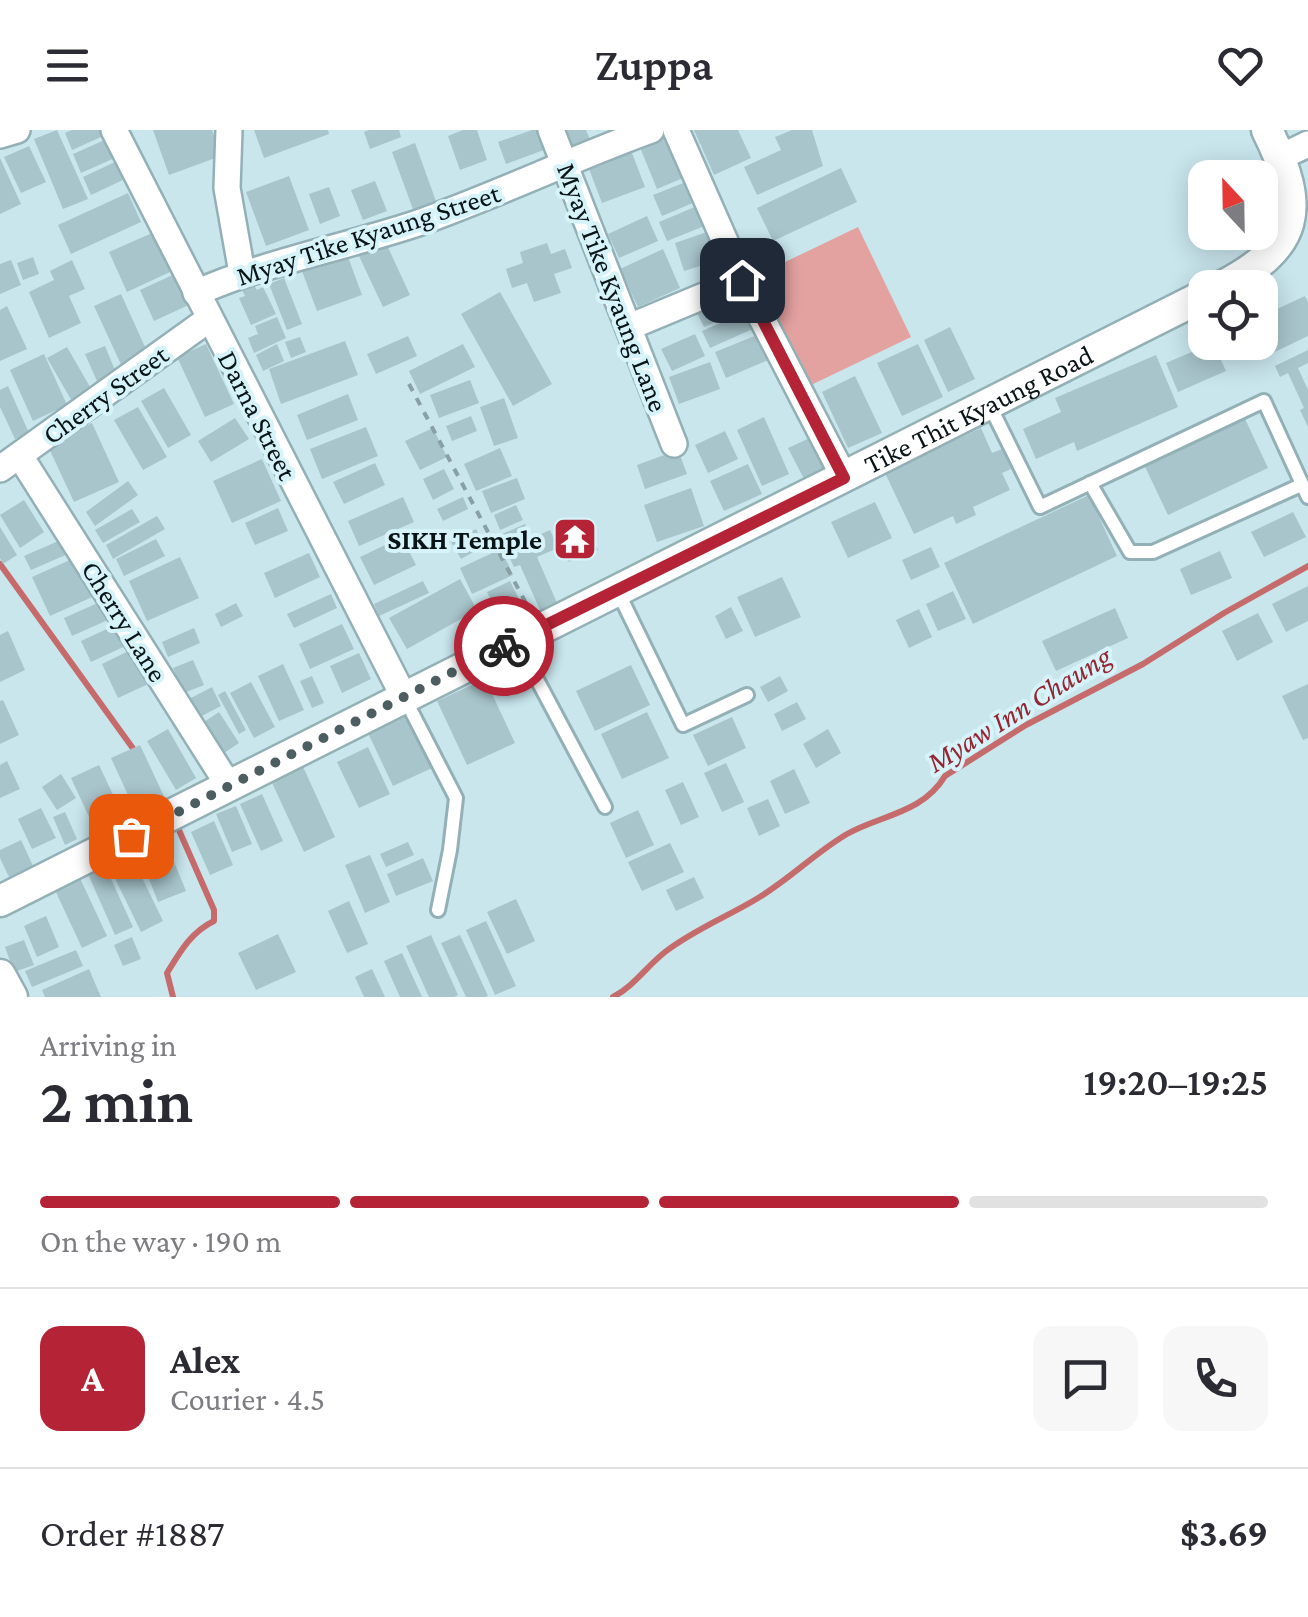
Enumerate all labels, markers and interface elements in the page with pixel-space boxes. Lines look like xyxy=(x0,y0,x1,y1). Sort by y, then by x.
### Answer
icon: menu xyxy=(40,38,95,93)
icon: heart xyxy=(1213,38,1268,93)
text: Zuppa xyxy=(595,40,713,90)
street label: Myay Tike Kyaung Lane xyxy=(551,158,674,416)
north arrow xyxy=(1188,160,1278,250)
map controls xyxy=(1188,160,1278,360)
street label: Myay Tike Kyaung Street xyxy=(233,177,504,292)
pin xyxy=(700,238,785,323)
icon: home xyxy=(715,253,770,308)
button: locate xyxy=(1188,270,1278,360)
street label: Cherry Street xyxy=(36,338,175,450)
street label: Tike Thit Kyaung Road xyxy=(859,339,1098,480)
street label: Darna Street xyxy=(212,346,304,485)
temple icon: SIKH Temple xyxy=(552,516,598,562)
place label: SIKH Temple xyxy=(387,524,542,555)
street label: Cherry Lane xyxy=(75,555,174,687)
courier xyxy=(454,596,554,696)
icon: bike xyxy=(477,619,532,674)
water label: Myaw Inn Chaung xyxy=(920,638,1118,780)
pin xyxy=(89,794,174,879)
icon: bag xyxy=(104,809,159,864)
text: Arriving in xyxy=(40,1027,177,1063)
text: 19:20–19:25 xyxy=(1084,1061,1268,1103)
text: 2 min xyxy=(40,1064,193,1136)
text: On the way · 190 m xyxy=(40,1223,282,1259)
button: chat xyxy=(1033,1326,1138,1431)
button: phone xyxy=(1163,1326,1268,1431)
text: Alex xyxy=(170,1339,240,1381)
text: A xyxy=(81,1357,104,1399)
text: Courier · 4.5 xyxy=(170,1381,325,1417)
text: Order #1887 xyxy=(40,1512,224,1554)
text: $3.69 xyxy=(1180,1512,1268,1554)

